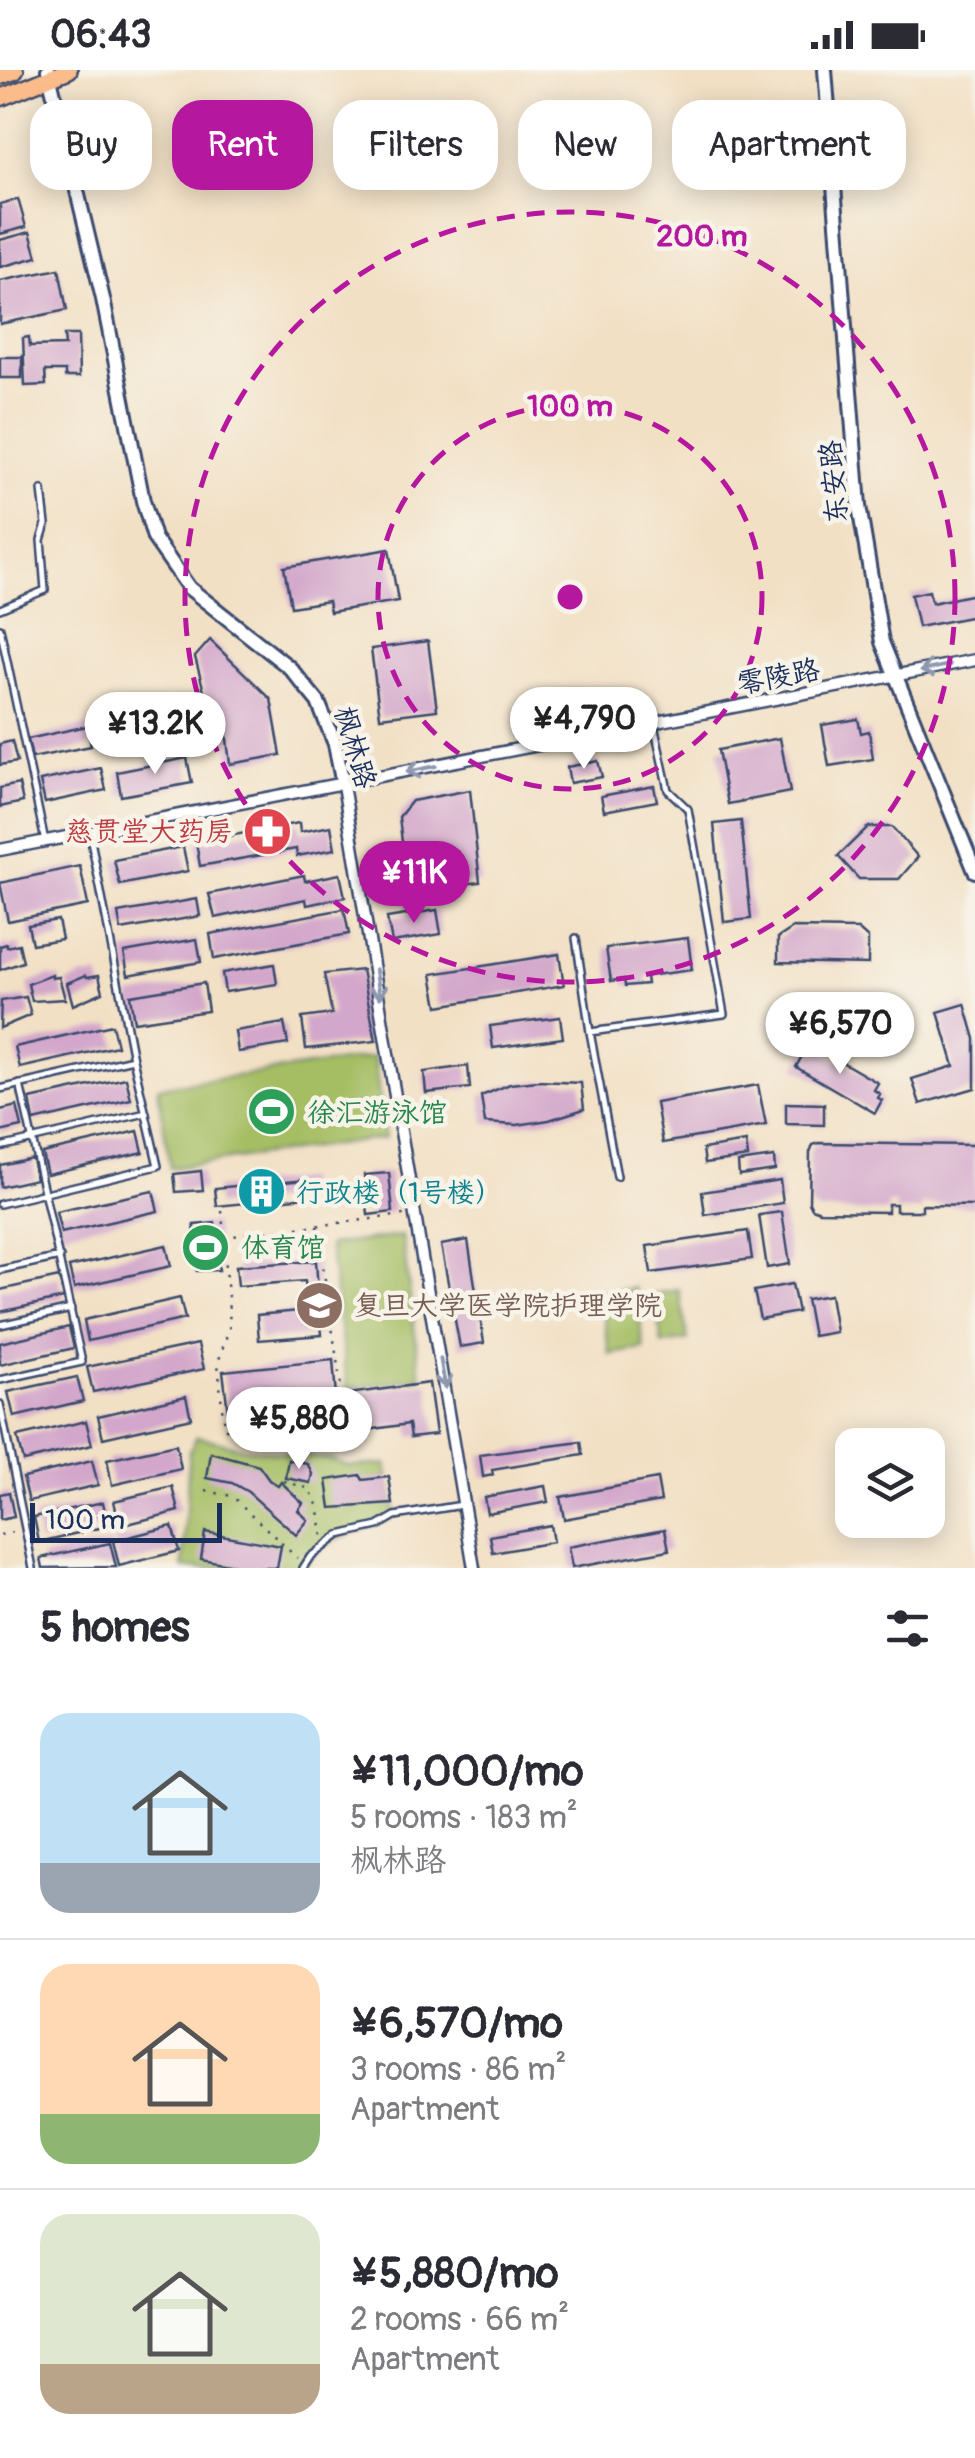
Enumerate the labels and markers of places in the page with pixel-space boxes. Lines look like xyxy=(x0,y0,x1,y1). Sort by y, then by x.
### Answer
centre of rings xyxy=(552,579,588,615)
pin: ¥4,790 xyxy=(503,687,665,772)
pin: ¥13.2K xyxy=(74,692,236,777)
pharmacy icon: 慈贯堂大药房 xyxy=(242,805,294,857)
place label: 慈贯堂大药房 xyxy=(65,815,233,850)
pin: ¥11K xyxy=(355,841,473,926)
pin: ¥6,570 xyxy=(759,992,921,1077)
sports icon: 徐汇游泳馆 xyxy=(246,1086,298,1138)
place label: 徐汇游泳馆 xyxy=(307,1096,447,1131)
building icon: 行政楼（1号楼） xyxy=(235,1166,287,1218)
place label: 行政楼（1号楼） xyxy=(296,1176,503,1211)
sports icon: 体育馆 xyxy=(180,1221,232,1273)
place label: 体育馆 xyxy=(241,1231,325,1266)
school or university icon: 复旦大学医学院护理学院 xyxy=(293,1279,345,1331)
place label: 复旦大学医学院护理学院 xyxy=(354,1289,662,1324)
pin: ¥5,880 xyxy=(218,1387,380,1472)

